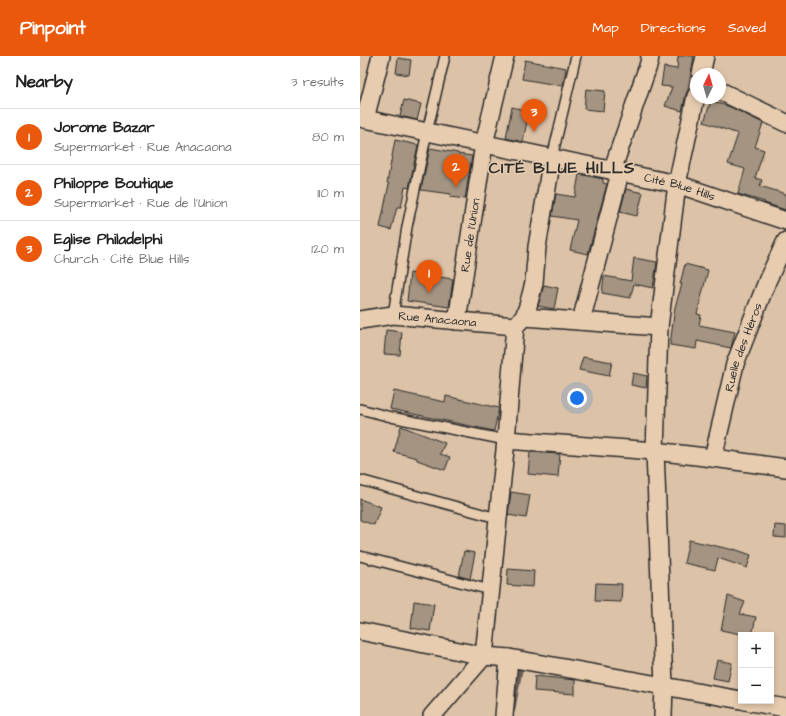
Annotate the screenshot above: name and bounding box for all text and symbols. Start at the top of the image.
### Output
text: Pinpoint [20,15,86,42]
text: Map [592,18,619,38]
text: Directions [641,18,706,38]
text: Saved [728,18,766,38]
north arrow [690,68,726,104]
text: Nearby [16,70,73,94]
text: 3 results [291,73,344,91]
pin: 3 [521,99,547,132]
text: Jorome Bazar [54,117,155,138]
text: 1 [28,128,30,146]
text: 80 m [312,128,344,146]
text: Supermarket · Rue Anacaona [54,138,232,156]
pin: 2 [443,154,469,187]
district label: CITÉ BLUE HILLS [489,157,635,179]
street label: Cité Blue Hills [642,169,717,205]
text: Philoppe Boutique [54,173,173,194]
text: 2 [25,184,33,202]
text: 110 m [317,184,344,202]
text: Supermarket · Rue de l'Union [54,194,228,212]
street label: Rue de l'Union [457,197,485,273]
text: Eglise Philadelphi [54,229,162,250]
text: 3 [26,240,32,258]
text: 120 m [311,240,344,258]
text: Church · Cité Blue Hills [54,250,190,268]
pin: 1 [416,260,442,293]
street label: Ruelle des Héros [721,301,767,393]
street label: Rue Anacaona [398,308,477,331]
your location [567,388,587,408]
map controls [738,632,774,704]
button: + [738,632,774,668]
button: − [738,668,774,704]

